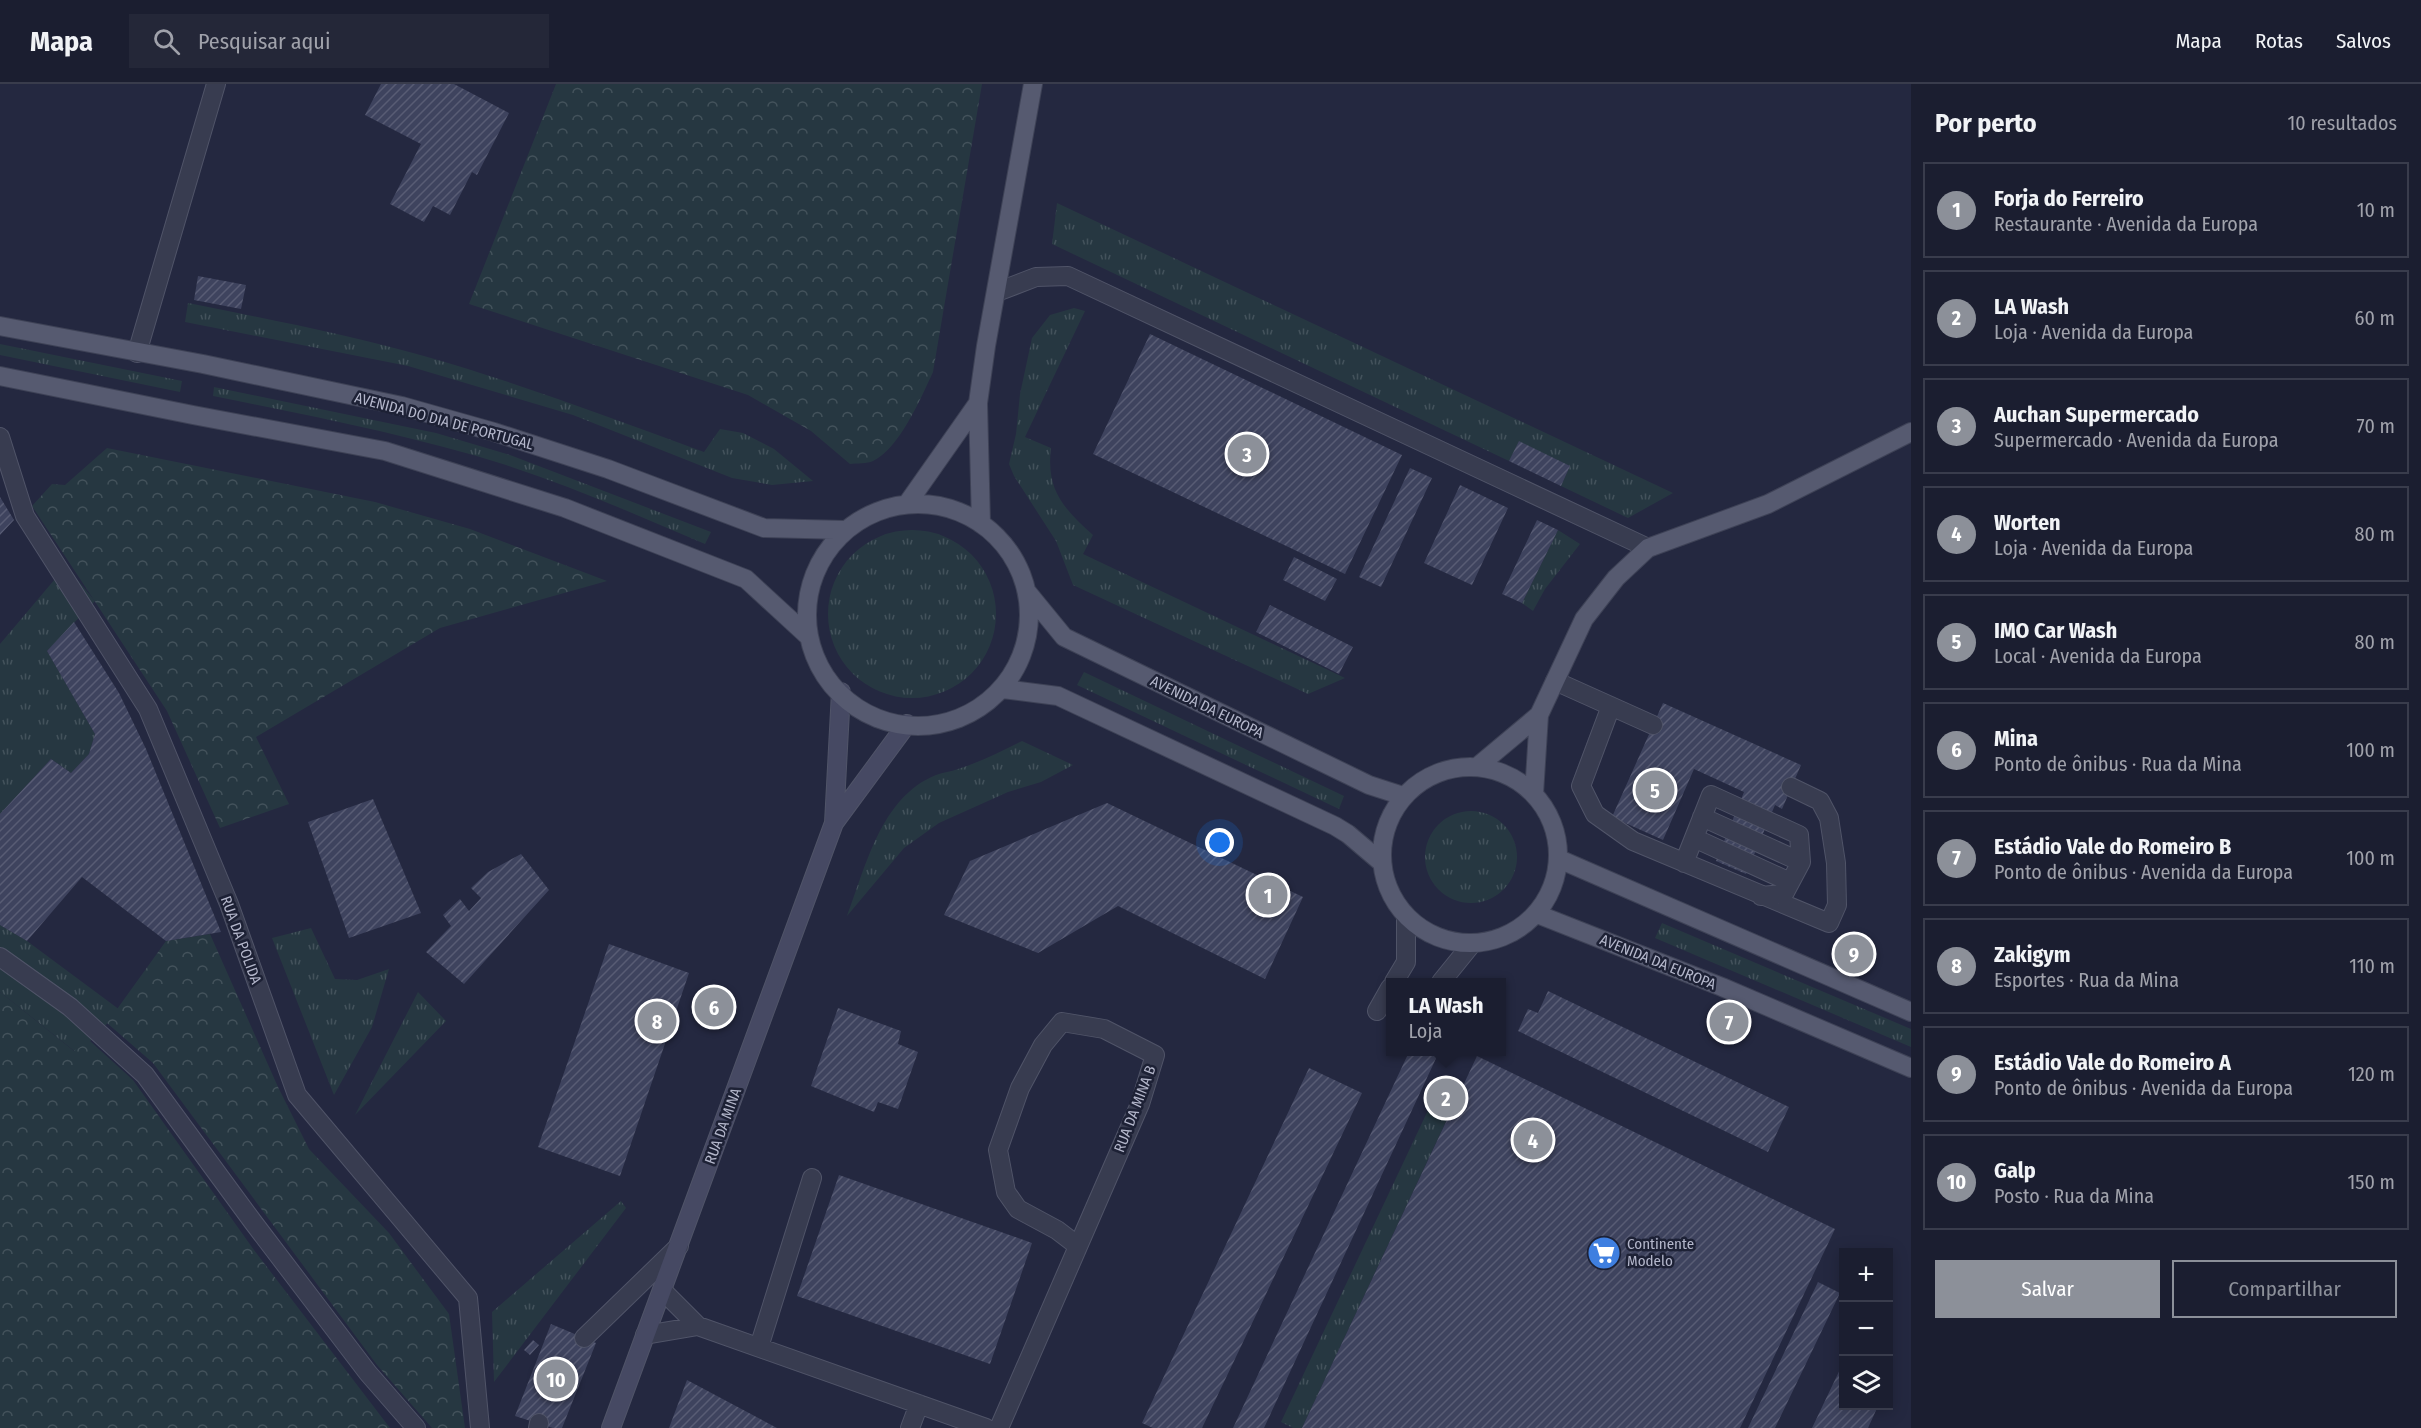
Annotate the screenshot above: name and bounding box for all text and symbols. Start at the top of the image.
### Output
search box [129,14,549,68]
text: Mapa [30,25,93,58]
icon: search [150,25,183,58]
text: Pesquisar aqui [198,28,330,55]
text: Mapa [2175,28,2222,54]
text: Rotas [2255,28,2303,54]
text: Salvos [2336,28,2391,54]
text: Por perto [1935,108,2037,139]
text: 10 resultados [2288,111,2397,135]
text: Forja do Ferreiro [1994,185,2144,212]
text: 1 [1952,198,1961,222]
text: 10 m [2357,198,2395,222]
text: Restaurante · Avenida da Europa [1994,212,2258,236]
text: LA Wash [1994,293,2069,320]
text: 2 [1952,306,1961,330]
text: 60 m [2355,306,2395,330]
text: Loja · Avenida da Europa [1994,320,2193,344]
street label: AVENIDA DO DIA DE PORTUGAL [353,388,536,454]
text: Auchan Supermercado [1994,401,2199,428]
text: 3 [1952,414,1961,438]
text: 70 m [2357,414,2395,438]
text: Supermercado · Avenida da Europa [1994,428,2279,452]
pin: 3 [1228,432,1266,476]
text: Worten [1994,509,2061,536]
text: 4 [1951,522,1962,546]
text: 80 m [2355,522,2395,546]
text: Loja · Avenida da Europa [1994,536,2193,560]
text: IMO Car Wash [1994,617,2117,644]
text: 5 [1952,630,1961,654]
text: 80 m [2355,630,2395,654]
text: Local · Avenida da Europa [1994,644,2202,668]
street label: AVENIDA DA EUROPA [1148,672,1267,742]
text: Mina [1994,725,2038,752]
text: 6 [1951,738,1962,762]
text: 100 m [2346,738,2395,762]
text: Ponto de ônibus · Rua da Mina [1994,752,2242,776]
pin: 5 [1636,768,1674,812]
your location [1205,828,1234,857]
text: Estádio Vale do Romeiro B [1994,833,2231,860]
text: 7 [1952,846,1961,870]
text: 100 m [2346,846,2395,870]
text: Ponto de ônibus · Avenida da Europa [1994,860,2293,884]
pin: 1 [1248,872,1288,918]
street label: RUA DA POLIDA [217,893,265,987]
street label: AVENIDA DA EUROPA [1597,931,1719,994]
pin: 9 [1834,932,1874,976]
text: Zakigym [1994,941,2071,968]
text: 8 [1951,954,1962,978]
text: 110 m [2349,954,2395,978]
text: Esportes · Rua da Mina [1994,968,2179,992]
popup [1386,978,1506,1056]
pin: 6 [694,984,734,1030]
text: LA Wash [1408,992,1484,1019]
pin: 8 [638,998,676,1044]
pin: 7 [1710,1000,1748,1044]
text: Loja [1408,1019,1442,1043]
text: Estádio Vale do Romeiro A [1994,1049,2231,1076]
text: 9 [1951,1062,1962,1086]
text: 120 m [2348,1062,2395,1086]
street label: RUA DA MINA B [1110,1063,1160,1155]
pin: 2 [1426,1076,1466,1120]
text: Ponto de ônibus · Avenida da Europa [1994,1076,2293,1100]
street label: RUA DA MINA [701,1085,745,1167]
pin: 4 [1514,1118,1552,1162]
text: Galp [1994,1157,2036,1184]
text: 10 [1947,1170,1966,1194]
text: 150 m [2348,1170,2395,1194]
text: Posto · Rua da Mina [1994,1184,2154,1208]
supermarket icon: Continente Modelo [1586,1235,1622,1271]
place label: Continente Modelo [1627,1235,1694,1270]
map controls [1839,1248,1893,1410]
button: + [1839,1248,1893,1302]
button: Salvar [1935,1260,2160,1318]
button: Compartilhar [2172,1260,2397,1318]
button: − [1839,1302,1893,1356]
pin: 10 [536,1356,576,1402]
button: layers [1839,1356,1893,1410]

